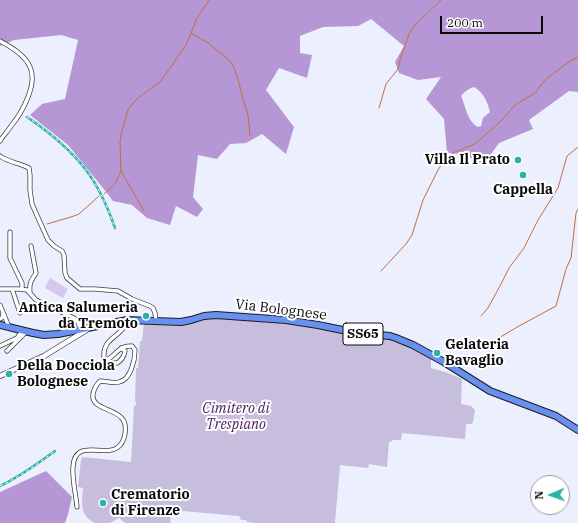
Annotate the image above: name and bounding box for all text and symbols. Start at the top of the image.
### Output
scale bar [442,8,545,34]
text: 200 m [447,15,483,30]
place label: Villa Il Prato [425,152,510,168]
marker: Villa Il Prato [513,155,523,165]
marker: Cappella [518,170,528,180]
place label: Cappella [493,182,553,198]
street label: Via Bolognese [234,296,328,324]
place label: Antica Salumeria da Tremoto [19,300,138,332]
marker: Antica Salumeria da Tremoto [141,311,151,321]
road number: SS65 [343,323,383,345]
place label: Gelateria Bavaglio [445,337,509,370]
marker: Gelateria Bavaglio [432,348,442,358]
place label: Della Docciola Bolognese [17,358,115,390]
marker: Della Docciola Bolognese [4,369,14,379]
park label: Cimitero di Trespiano [202,401,270,434]
north arrow [530,475,570,515]
place label: Crematorio di Firenze [111,487,190,520]
text: N [532,491,546,500]
marker: Crematorio di Firenze [98,498,108,508]

